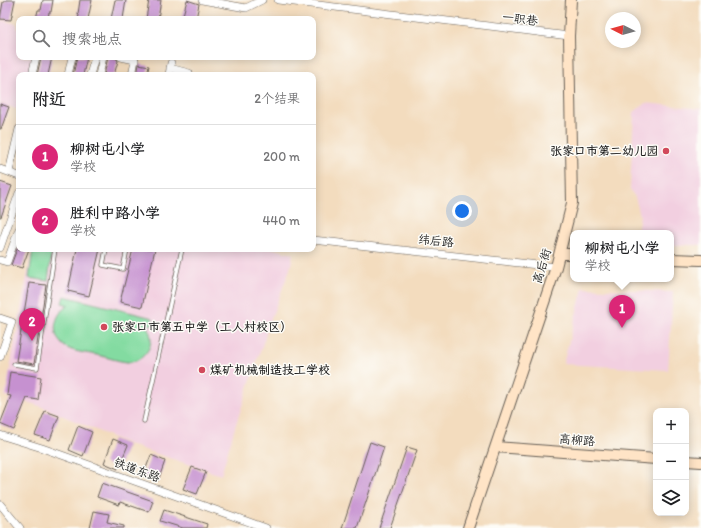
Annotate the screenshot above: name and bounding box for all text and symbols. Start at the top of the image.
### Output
street label: 一职巷 [501,10,539,28]
north arrow [605,12,641,48]
search box [16,16,316,60]
icon: search [30,27,52,49]
text: 搜索地点 [62,30,122,48]
text: 附近 [32,89,66,109]
text: 2个结果 [254,91,300,106]
text: 柳树屯小学 [70,140,145,158]
place label: 张家口市第二幼儿园 [550,144,658,158]
marker: 张家口市第二幼儿园 [661,146,671,156]
text: 1 [42,149,48,164]
text: 200 m [263,149,300,164]
text: 学校 [70,159,96,174]
your location [452,201,472,221]
text: 胜利中路小学 [70,204,160,222]
text: 2 [42,213,48,228]
text: 440 m [263,213,300,228]
text: 学校 [70,223,96,238]
popup [570,230,674,282]
street label: 纬后路 [417,232,455,250]
text: 柳树屯小学 [584,239,660,257]
street label: 高后街 [530,247,554,285]
text: 学校 [584,258,611,273]
pin: 1 [609,295,635,328]
pin: 2 [19,308,45,341]
place label: 张家口市第五中学（工人村校区） [112,320,292,334]
marker: 张家口市第五中学（工人村校区） [99,322,109,332]
place label: 煤矿机械制造技工学校 [210,363,330,377]
marker: 煤矿机械制造技工学校 [197,365,207,375]
map controls [653,408,689,516]
button: + [653,408,689,444]
street label: 高柳路 [559,432,595,448]
button: − [653,444,689,480]
street label: 铁道东路 [112,455,162,485]
button: layers [653,480,689,516]

